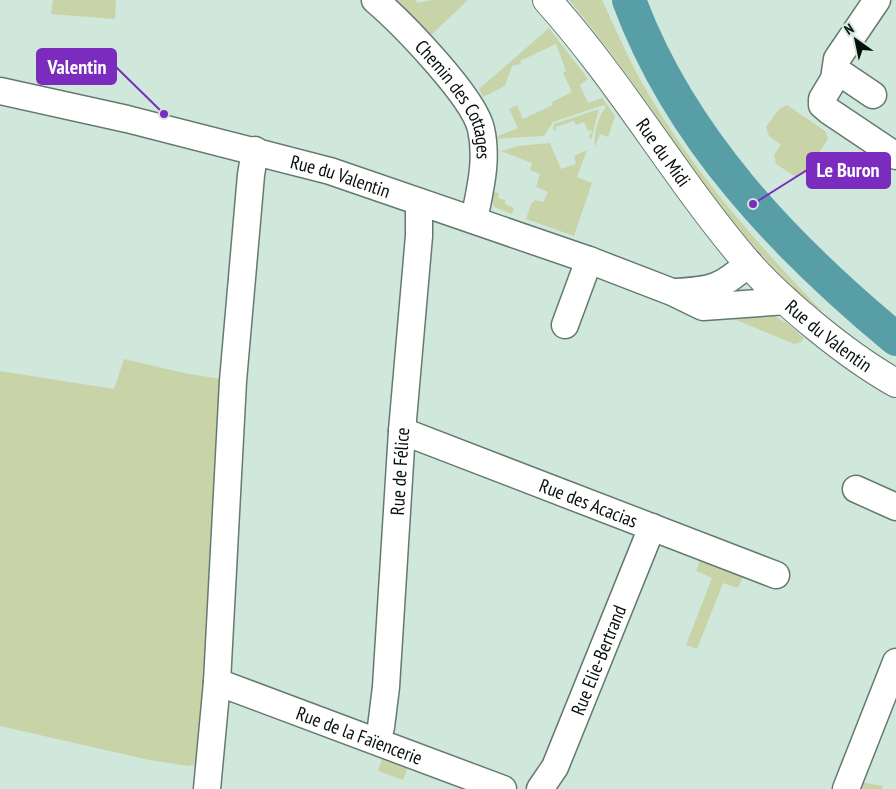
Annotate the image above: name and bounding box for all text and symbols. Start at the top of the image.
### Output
north arrow [831,15,881,65]
text: N [841,19,857,39]
street label: Chemin des Cottages [410,35,496,159]
callout: Valentin [37,49,116,84]
text: Valentin [46,54,107,80]
street label: Rue du Midi [631,114,696,191]
street label: Rue du Valentin [288,149,394,203]
callout: Le Buron [807,153,890,188]
text: Le Buron [816,157,880,183]
street label: Rue du Valentin [780,294,877,377]
street label: Rue de Félice [385,426,414,516]
street label: Rue des Acacias [536,473,641,533]
street label: Rue Elie-Bertrand [565,602,631,719]
street label: Rue de la Faïencerie [293,701,426,770]

